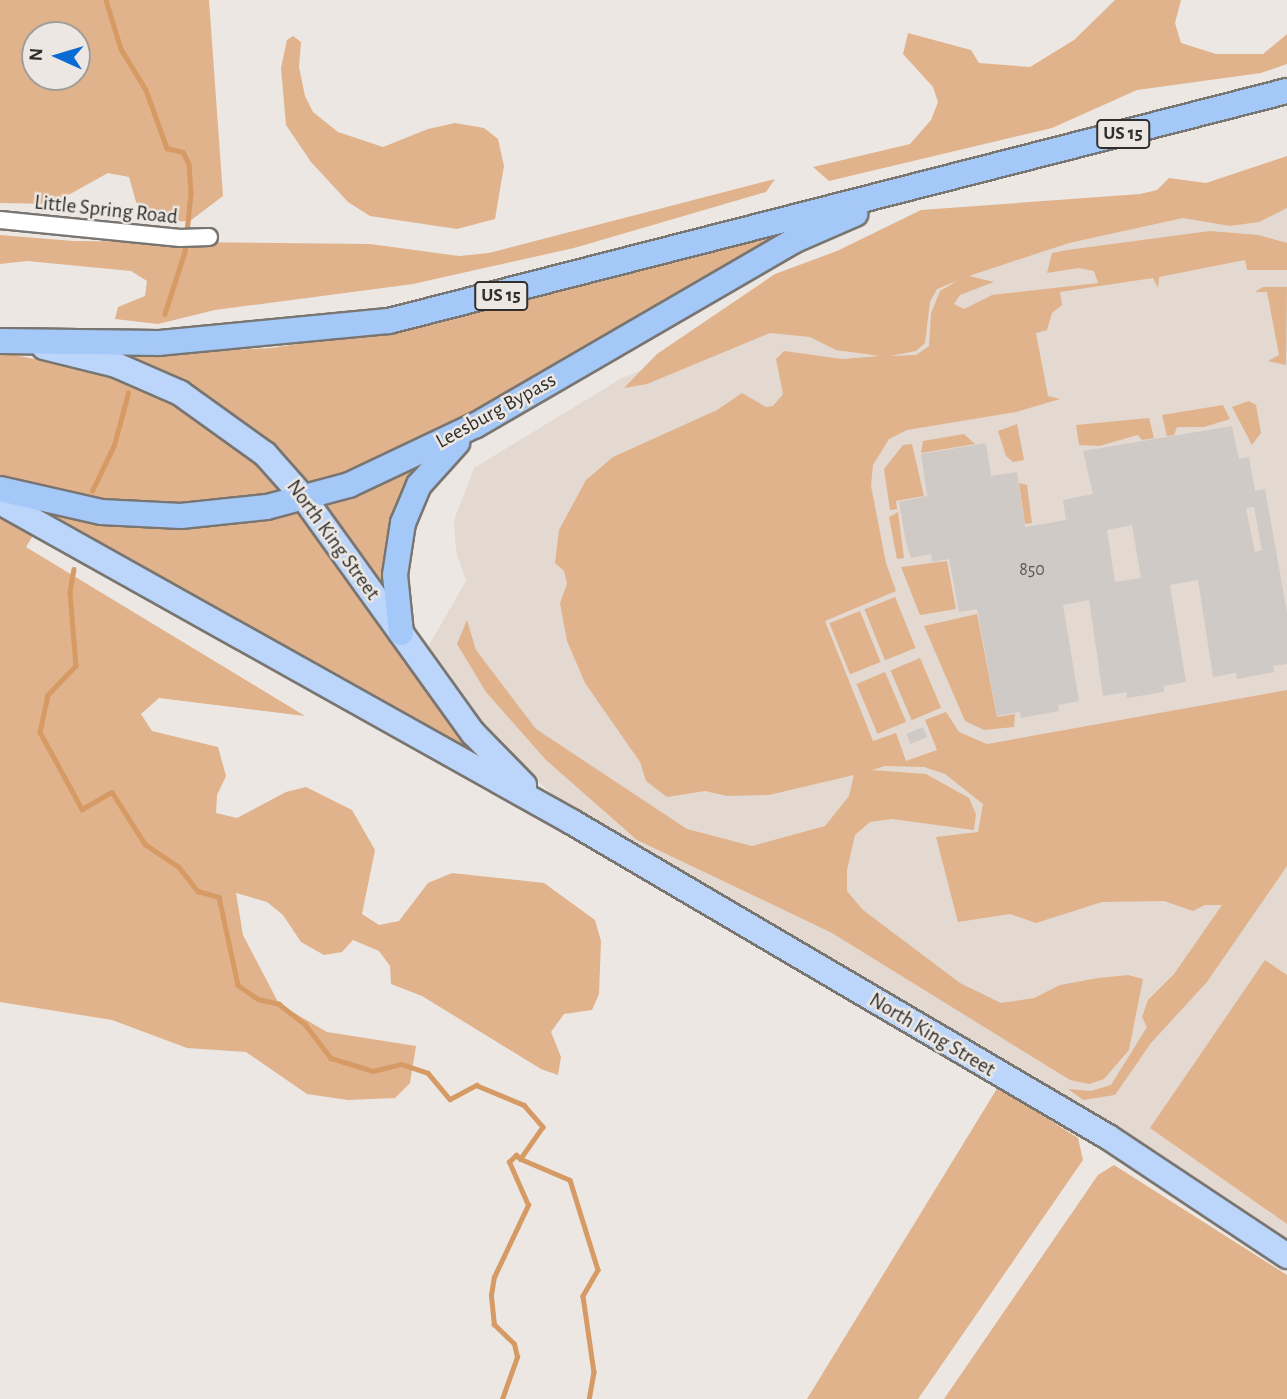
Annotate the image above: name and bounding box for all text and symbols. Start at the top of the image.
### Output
north arrow [21,21,91,91]
text: N [27,47,46,62]
road number: US 15 [1095,118,1151,150]
street label: Little Spring Road [33,190,179,230]
road number: US 15 [473,280,529,312]
street label: Leesburg Bypass [432,368,560,454]
street label: North King Street [281,475,385,605]
house number: 850 [1019,559,1045,581]
street label: North King Street [864,988,1000,1082]

